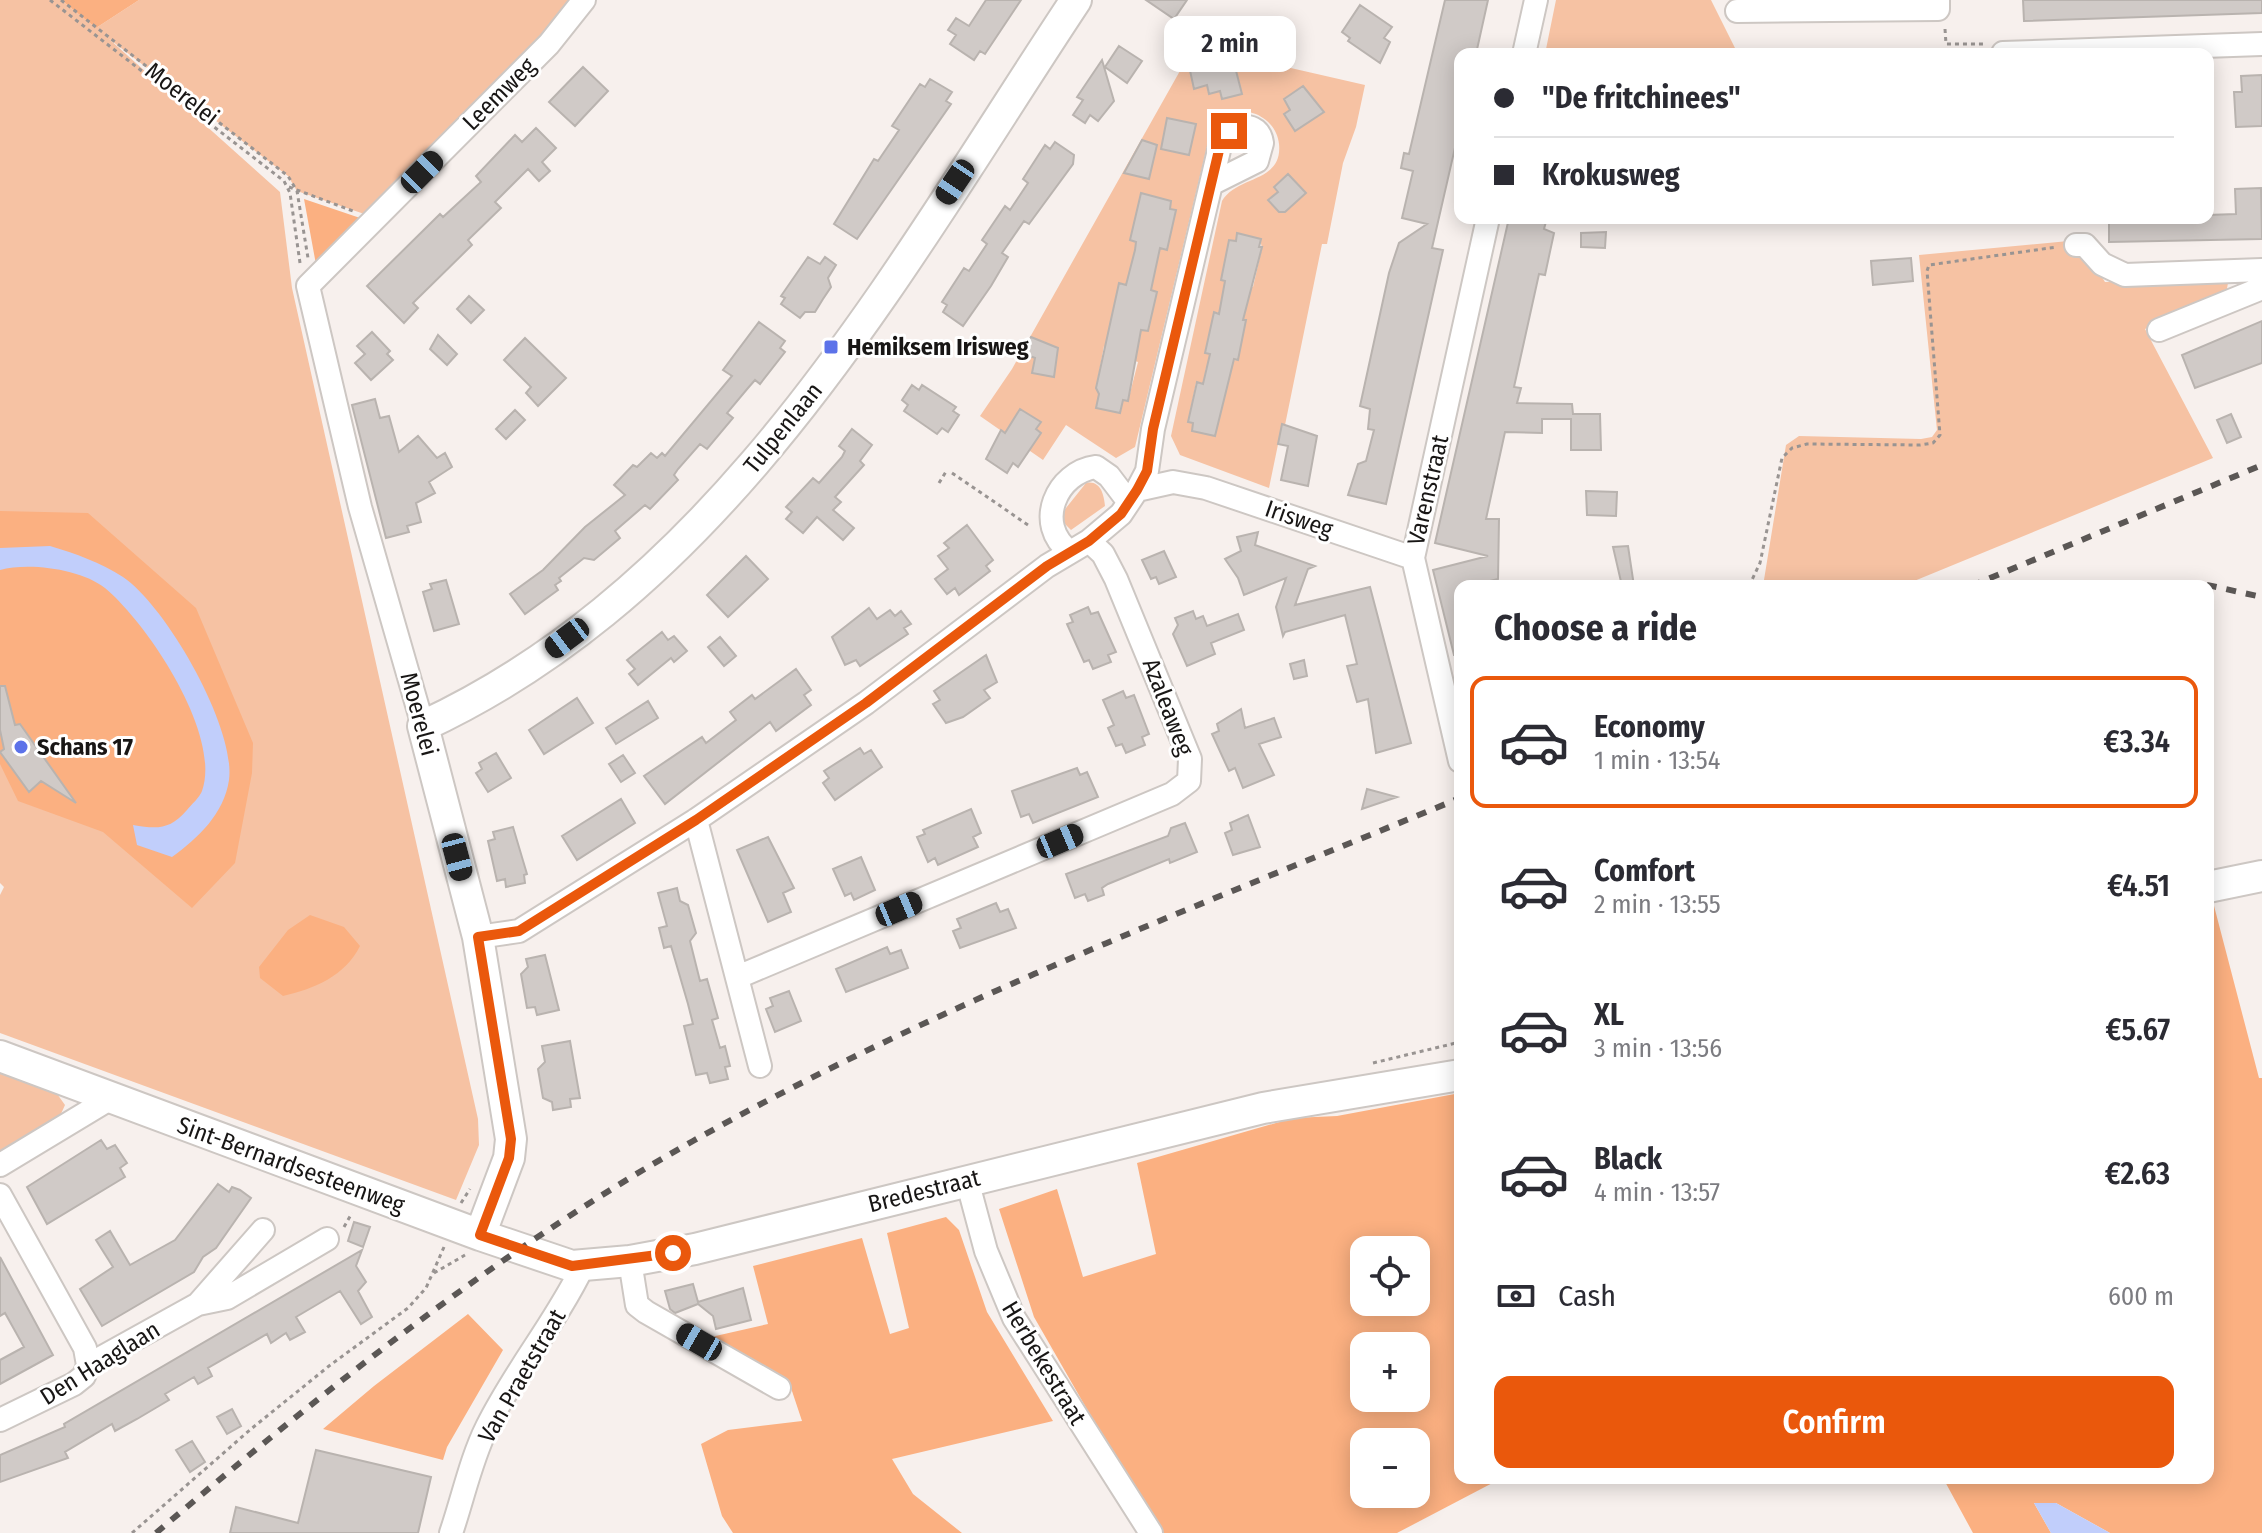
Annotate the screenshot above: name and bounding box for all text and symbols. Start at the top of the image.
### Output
callout: 2 min [1163,15,1295,71]
text: 2 min [1201,28,1259,59]
street label: Leemweg [457,51,542,136]
street label: Moerelei [140,57,224,131]
text: "De fritchinees" [1542,80,1741,116]
route end [1211,113,1247,149]
car [397,147,447,197]
car [932,155,978,209]
text: Krokusweg [1542,157,1680,193]
place label: Hemiksem Irisweg [847,333,1029,361]
marker: Hemiksem Irisweg [822,338,840,356]
street label: Tulpenlaan [738,377,828,479]
street label: Varenstraat [1402,432,1454,548]
street label: Irisweg [1262,494,1337,544]
text: Choose a ride [1494,606,1697,650]
car [541,614,593,662]
street label: Azaleaweg [1137,655,1200,760]
street label: Moerelei [394,669,444,759]
icon: car [1498,706,1570,778]
text: Economy [1594,709,1705,745]
text: €3.34 [2104,724,2170,760]
place label: Schans 17 [37,733,133,761]
marker: Schans 17 [12,738,30,756]
text: 1 min · 13:54 [1594,745,1720,776]
car [1033,821,1087,861]
car [439,831,475,883]
icon: car [1498,850,1570,922]
text: Comfort [1594,853,1695,889]
text: €4.51 [2107,868,2170,904]
car [872,889,926,929]
text: 2 min · 13:55 [1594,889,1721,920]
icon: car [1498,994,1570,1066]
text: XL [1594,997,1624,1033]
text: €5.67 [2106,1012,2170,1048]
text: 3 min · 13:56 [1594,1033,1722,1064]
street label: Sint-Bernardsesteenweg [174,1111,409,1219]
icon: car [1498,1138,1570,1210]
text: Black [1594,1141,1662,1177]
text: €2.63 [2105,1156,2170,1192]
street label: Bredestraat [865,1164,983,1218]
text: 4 min · 13:57 [1594,1177,1720,1208]
route start [655,1235,691,1271]
map controls [1350,1236,1430,1508]
button: locate [1350,1236,1430,1316]
icon: cash [1494,1274,1538,1318]
text: Cash [1558,1278,1616,1314]
text: 600 m [2108,1281,2174,1312]
street label: Herbekestraat [996,1296,1092,1430]
street label: Van Praetstraat [473,1304,572,1448]
street label: Den Haaglaan [35,1315,165,1411]
car [672,1320,726,1364]
button: + [1350,1332,1430,1412]
button: Confirm [1494,1376,2174,1468]
button: − [1350,1428,1430,1508]

